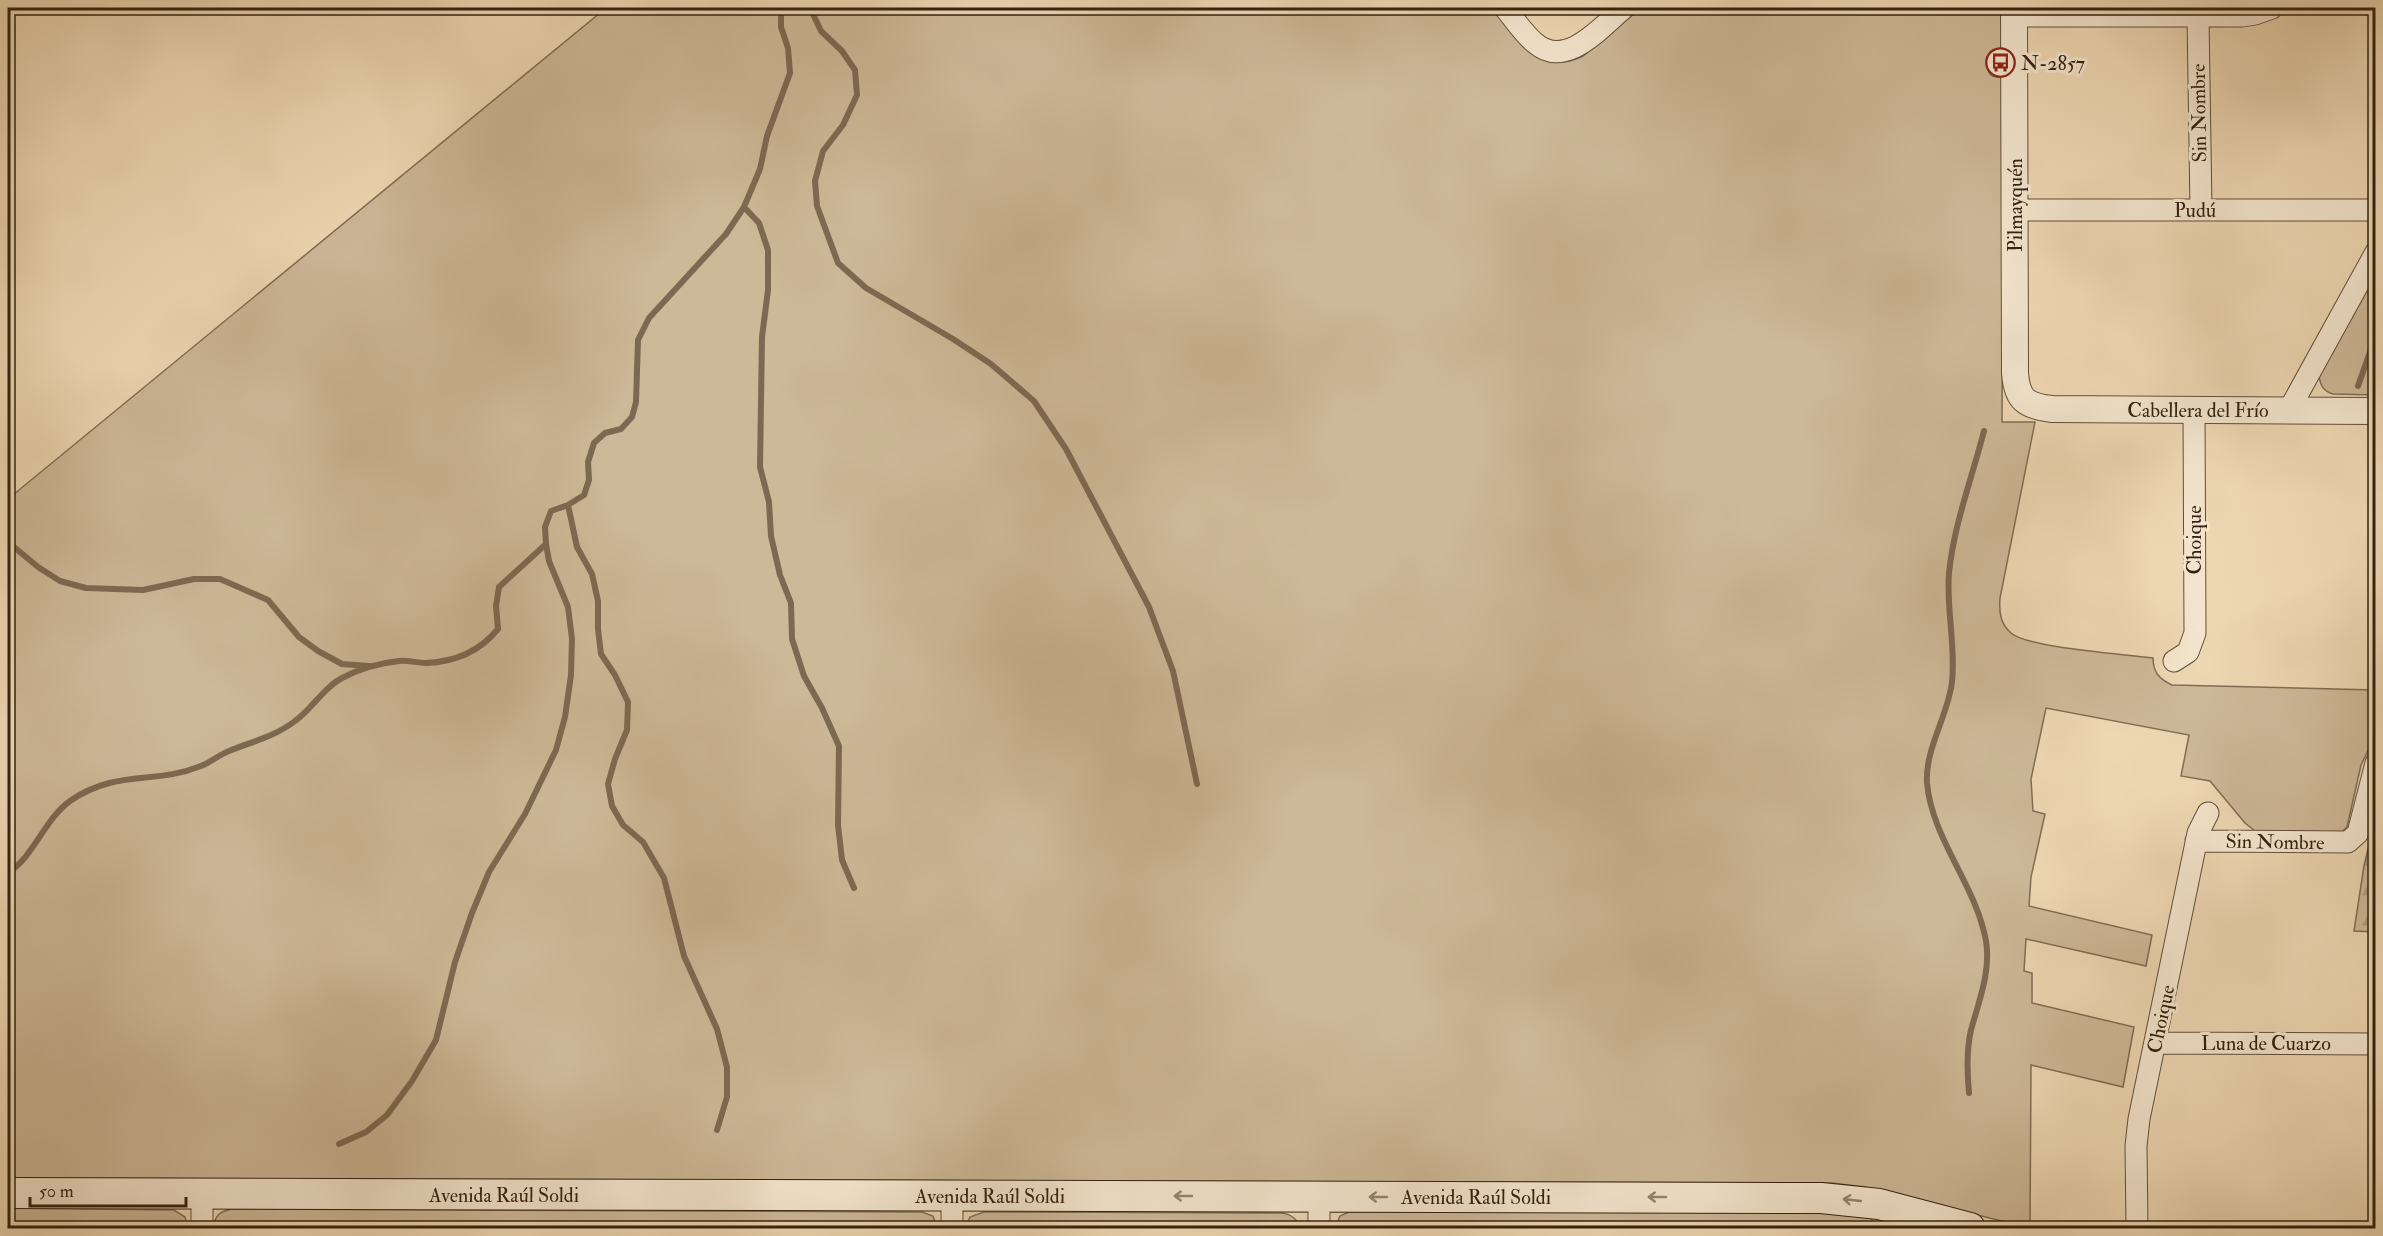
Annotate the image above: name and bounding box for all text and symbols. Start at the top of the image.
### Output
bus stop icon: N-2857 [1984,47,2016,79]
place label: N-2857 [2021,51,2085,76]
street label: Sin Nombre [2186,63,2212,163]
street label: Pilmayquén [2003,158,2028,252]
street label: Pudú [2174,198,2216,223]
street label: Cabellera del Frío [2127,398,2269,423]
street label: Choique [2182,505,2207,575]
street label: Sin Nombre [2225,829,2325,855]
street label: Choique [2142,983,2180,1055]
street label: Luna de Cuarzo [2201,1031,2331,1056]
scale bar [30,1170,186,1208]
text: 50 m [39,1180,74,1203]
street label: Avenida Raúl Soldi [428,1183,579,1208]
street label: Avenida Raúl Soldi [914,1184,1065,1209]
street label: Avenida Raúl Soldi [1400,1185,1551,1210]
one-way arrow [1173,1190,1193,1202]
one-way arrow [1368,1191,1388,1203]
one-way arrow [1647,1191,1667,1203]
one-way arrow [1842,1194,1862,1205]

